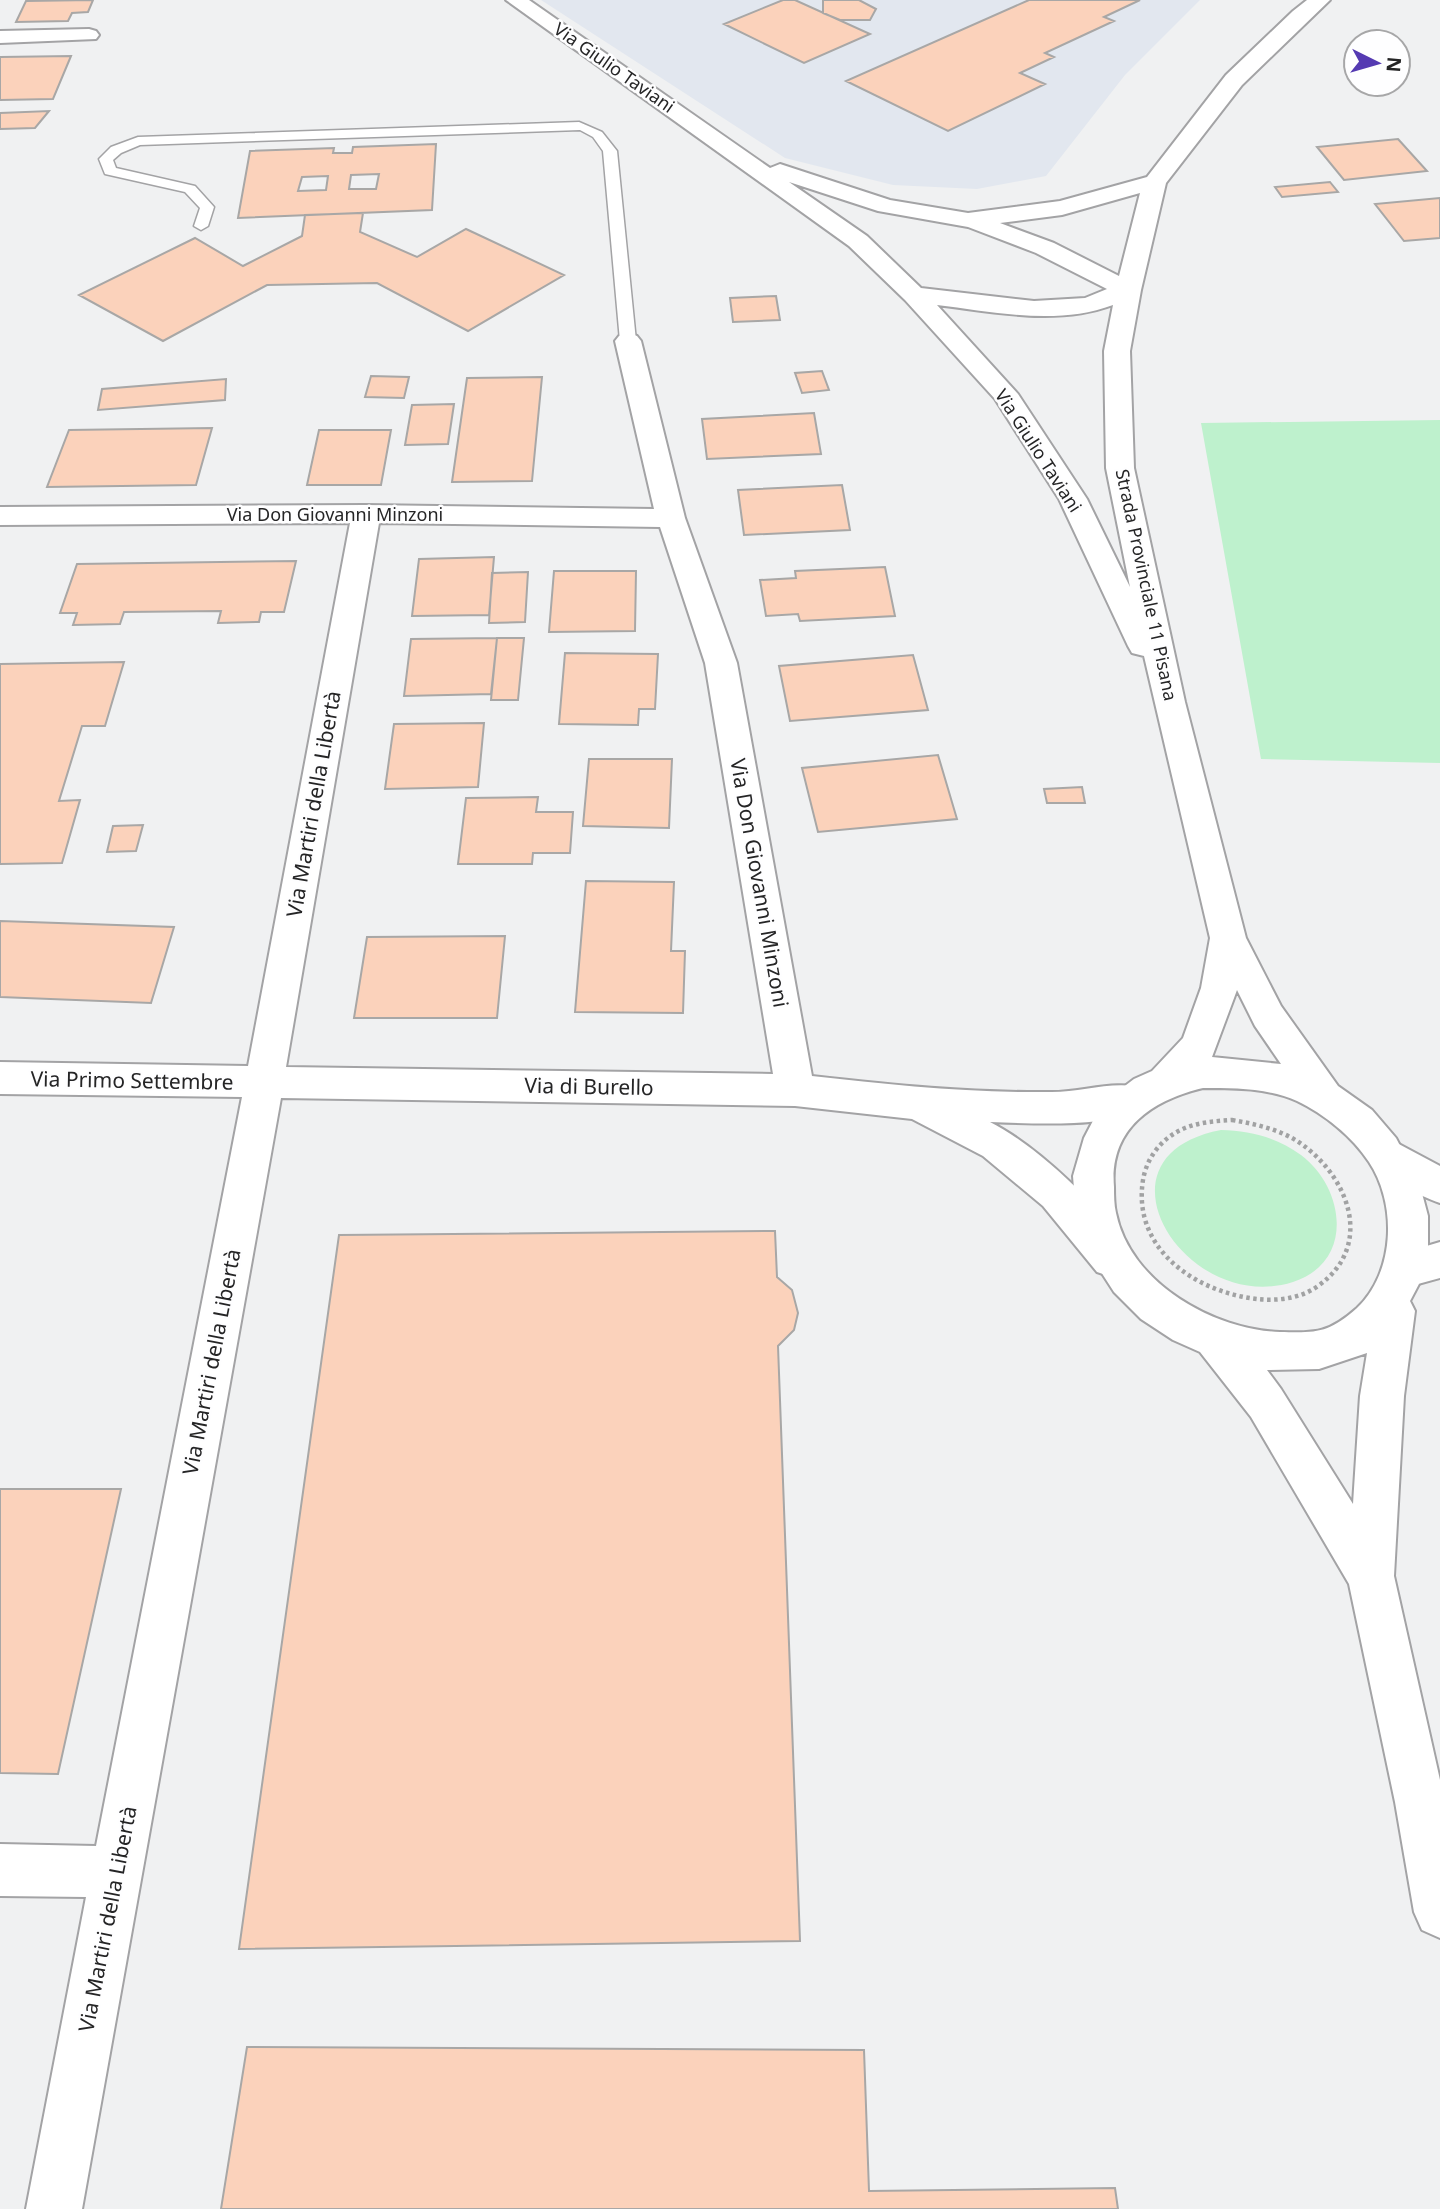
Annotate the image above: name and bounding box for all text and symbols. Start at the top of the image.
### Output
street label: Via Giulio Taviani [549,17,680,118]
north arrow [1342,28,1412,98]
text: N [1380,56,1408,73]
street label: Via Giulio Taviani [990,384,1088,517]
street label: Strada Provinciale 11 Pisana [1111,467,1183,703]
street label: Via Don Giovanni Minzoni [227,502,443,526]
street label: Via Martiri della Libertà [279,688,347,919]
street label: Via Don Giovanni Minzoni [724,756,796,1010]
street label: Via Primo Settembre [30,1064,234,1096]
street label: Via di Burello [524,1071,654,1101]
street label: Via Martiri della Libertà [175,1247,247,1477]
street label: Via Martiri della Libertà [71,1804,143,2034]

